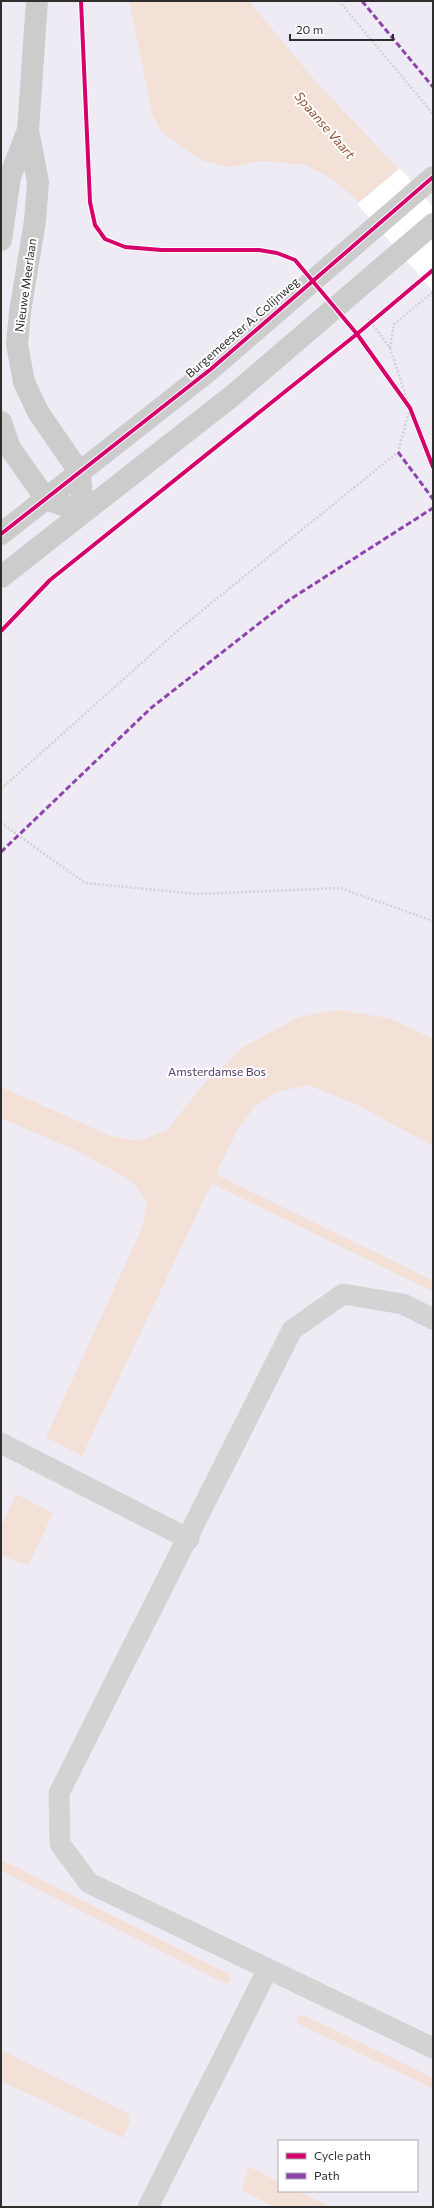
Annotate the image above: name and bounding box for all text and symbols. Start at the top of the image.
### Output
scale bar [290,16,393,42]
text: 20 m [296,22,323,36]
water label: Spaanse Vaart [291,88,359,162]
street label: Nieuwe Meerlaan [11,237,39,333]
street label: Burgemeester A. Colijnweg [182,274,302,380]
park label: Amsterdamse Bos [168,1064,266,1078]
legend [278,2140,418,2192]
text: Cycle path [314,2148,371,2162]
text: Path [314,2168,340,2182]

